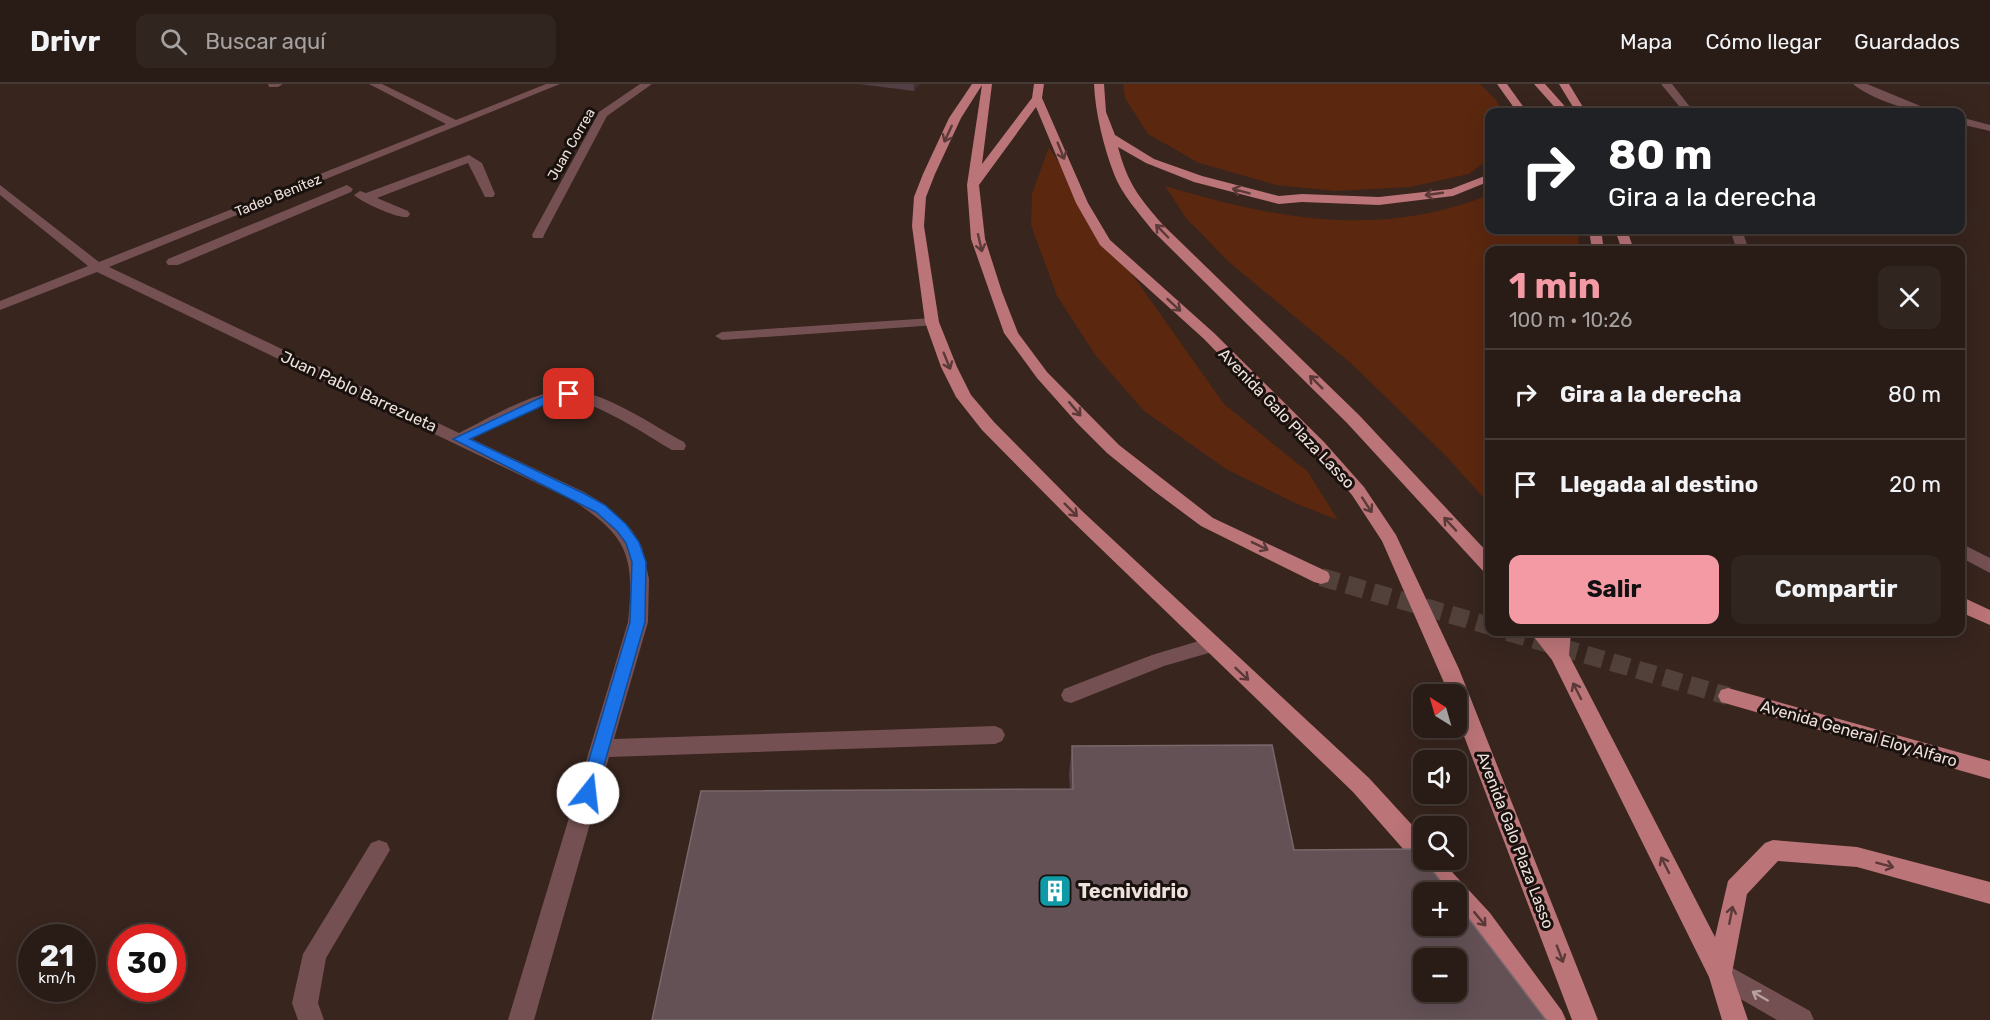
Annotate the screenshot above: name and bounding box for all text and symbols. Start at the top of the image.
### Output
search box [136,14,556,68]
text: Drivr [30,25,100,58]
icon: search [157,25,190,58]
text: Buscar aquí [205,28,326,55]
text: Mapa [1620,29,1672,54]
text: Cómo llegar [1705,29,1821,54]
text: Guardados [1854,29,1960,54]
street label: Juan Correa [544,105,599,183]
one-way arrow [941,125,953,143]
text: 80 m [1608,130,1712,180]
icon: right [1509,132,1587,210]
one-way arrow [1056,141,1067,160]
street label: Tadeo Benítez [233,170,324,221]
text: Gira a la derecha [1608,181,1817,213]
one-way arrow [1232,184,1251,196]
one-way arrow [1425,189,1444,200]
one-way arrow [1155,224,1169,239]
one-way arrow [975,233,986,252]
text: 1 min [1509,264,1601,307]
button: close [1878,266,1941,329]
one-way arrow [1166,298,1181,312]
text: 100 m · 10:26 [1509,308,1632,332]
street label: Avenida Galo Plaza Lasso [1215,344,1359,492]
street label: Juan Pablo Barrezueta [278,347,440,436]
one-way arrow [942,352,953,370]
pin [543,368,594,419]
one-way arrow [1309,375,1324,390]
icon: arrive [552,377,585,410]
icon: right [1509,378,1542,411]
text: Gira a la derecha [1560,381,1741,408]
text: 80 m [1888,381,1941,408]
one-way arrow [1068,401,1082,416]
icon: arrive [1509,468,1542,501]
text: Llegada al destino [1560,471,1758,498]
text: 20 m [1889,471,1941,498]
one-way arrow [1362,496,1374,513]
one-way arrow [1064,502,1079,517]
one-way arrow [1443,517,1457,532]
one-way arrow [1251,541,1269,553]
button: Salir [1509,555,1719,624]
button: Compartir [1731,555,1941,624]
one-way arrow [1235,666,1250,681]
one-way arrow [1570,682,1582,700]
north arrow [1413,684,1467,738]
map controls [1413,684,1467,1002]
street label: Avenida General Eloy Alfaro [1758,696,1959,771]
street label: Avenida Galo Plaza Lasso [1473,749,1558,931]
button: sound [1413,750,1467,804]
position arrow [556,761,620,825]
button: search [1413,816,1467,870]
one-way arrow [1659,856,1670,874]
one-way arrow [1875,860,1894,871]
building icon: Tecnividrio [1037,873,1073,909]
place label: Tecnividrio [1078,879,1188,903]
button: + [1413,882,1467,936]
one-way arrow [1725,906,1736,926]
one-way arrow [1473,911,1486,927]
speed limit sign: 30 [108,924,186,1002]
text: 21 [40,938,74,974]
one-way arrow [1555,944,1566,963]
button: − [1413,948,1467,1002]
text: km/h [38,969,76,987]
one-way arrow [1752,990,1769,1002]

